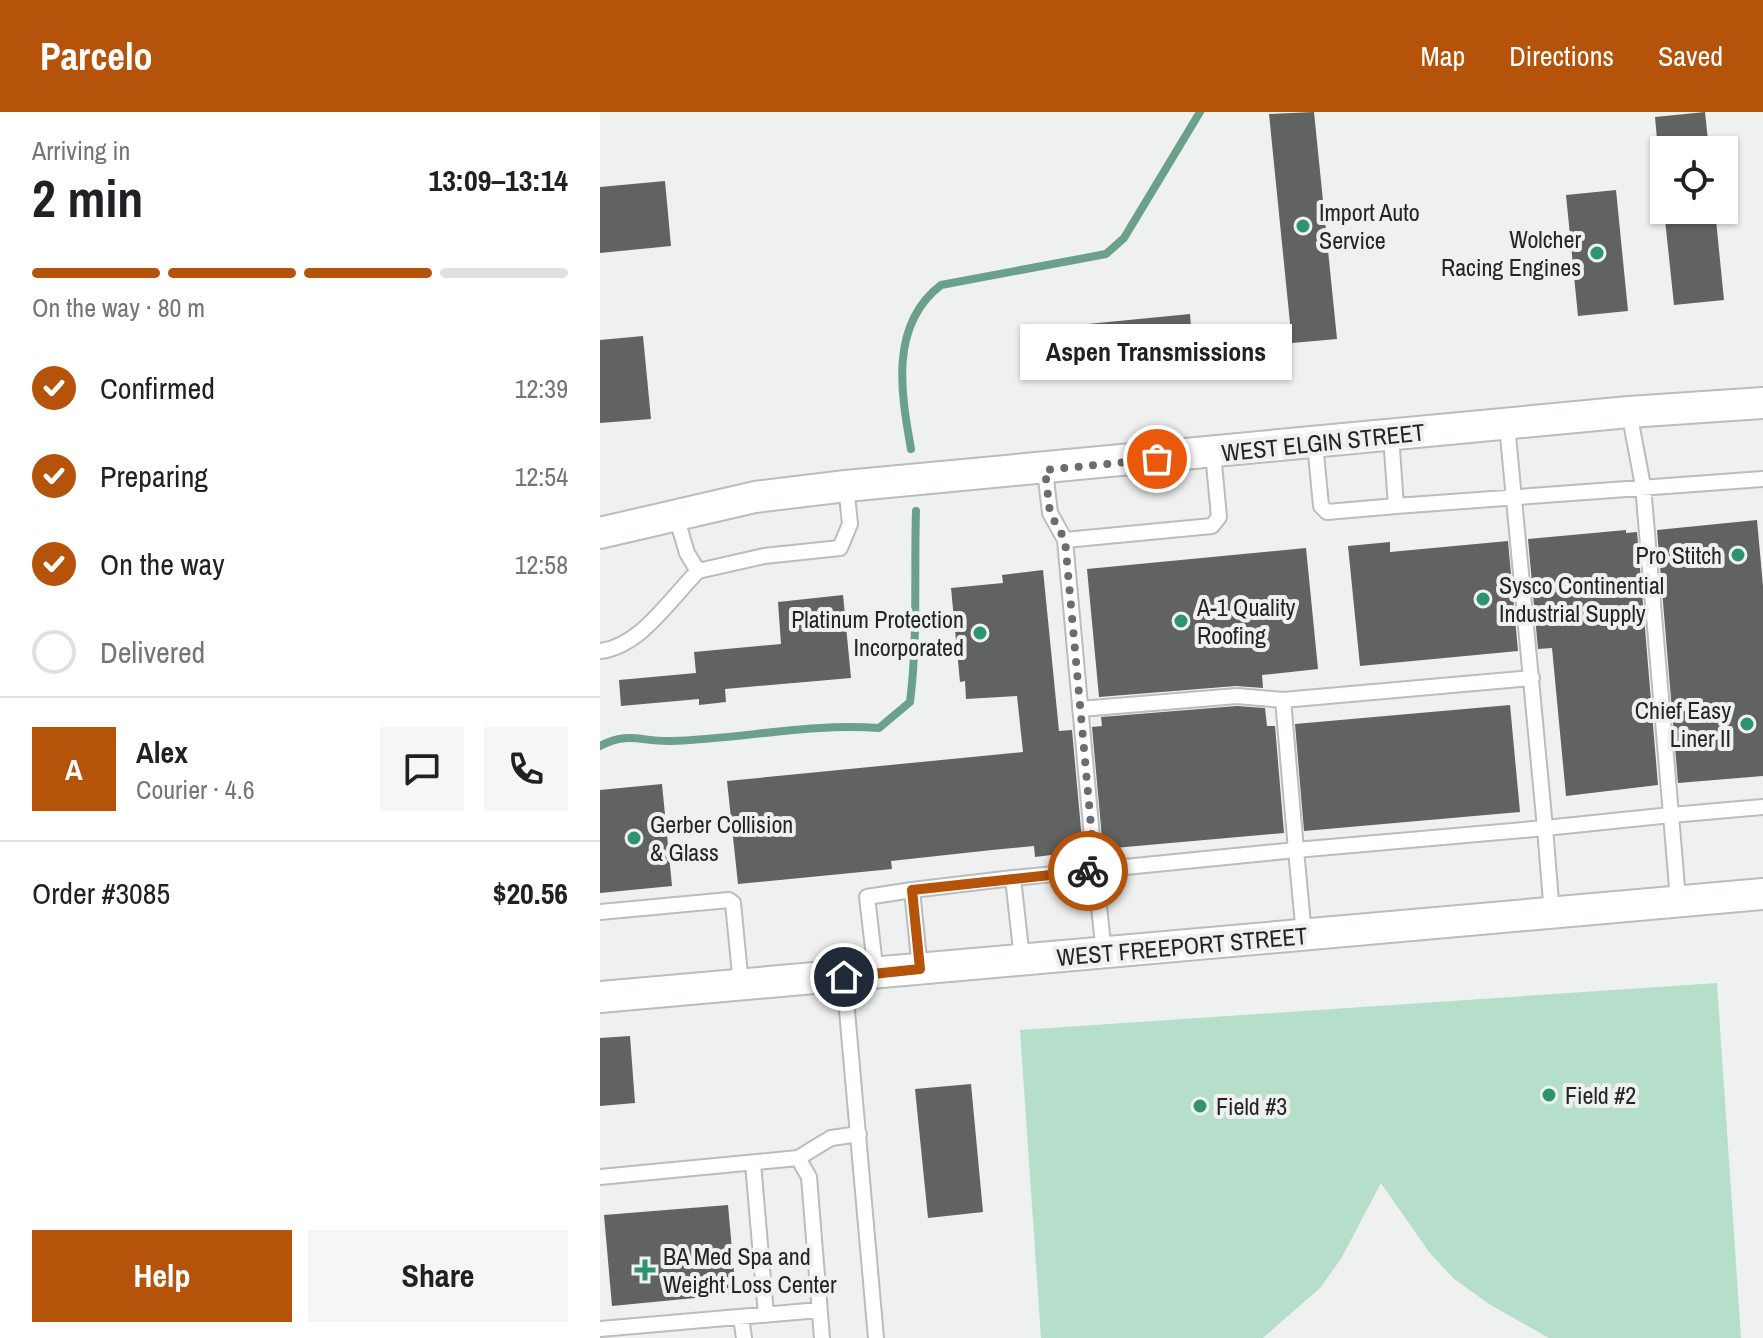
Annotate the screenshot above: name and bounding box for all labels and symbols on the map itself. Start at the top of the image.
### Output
place label: Import Auto Service [1319,196,1420,256]
marker: Import Auto Service [1294,217,1312,235]
place label: Wolcher Racing Engines [1441,223,1581,283]
marker: Wolcher Racing Engines [1588,244,1606,262]
callout: Aspen Transmissions [1021,323,1293,379]
street label: WEST ELGIN STREET [1220,415,1426,469]
pin [1123,425,1191,493]
place label: Pro Stitch [1636,539,1722,571]
marker: Pro Stitch [1729,546,1747,564]
place label: Sysco Continential Industrial Supply [1499,569,1664,629]
marker: Sysco Continential Industrial Supply [1474,590,1492,608]
place label: A-1 Quality Roofing [1196,591,1296,651]
place label: Platinum Protection Incorporated [791,603,964,663]
marker: A-1 Quality Roofing [1172,612,1190,630]
marker: Platinum Protection Incorporated [971,624,989,642]
place label: Chief Easy Liner II [1635,694,1731,754]
marker: Chief Easy Liner II [1738,715,1756,733]
place label: Gerber Collision & Glass [650,808,793,868]
marker: Gerber Collision & Glass [625,829,643,847]
courier [1048,831,1128,911]
street label: WEST FREEPORT STREET [1055,919,1309,973]
pin [810,943,878,1011]
place label: Field #2 [1565,1079,1636,1111]
marker: Field #2 [1540,1086,1558,1104]
place label: Field #3 [1216,1090,1287,1122]
marker: Field #3 [1191,1097,1209,1115]
place label: BA Med Spa and Weight Loss Center [663,1240,837,1300]
marker: BA Med Spa and Weight Loss Center [634,1259,656,1281]

